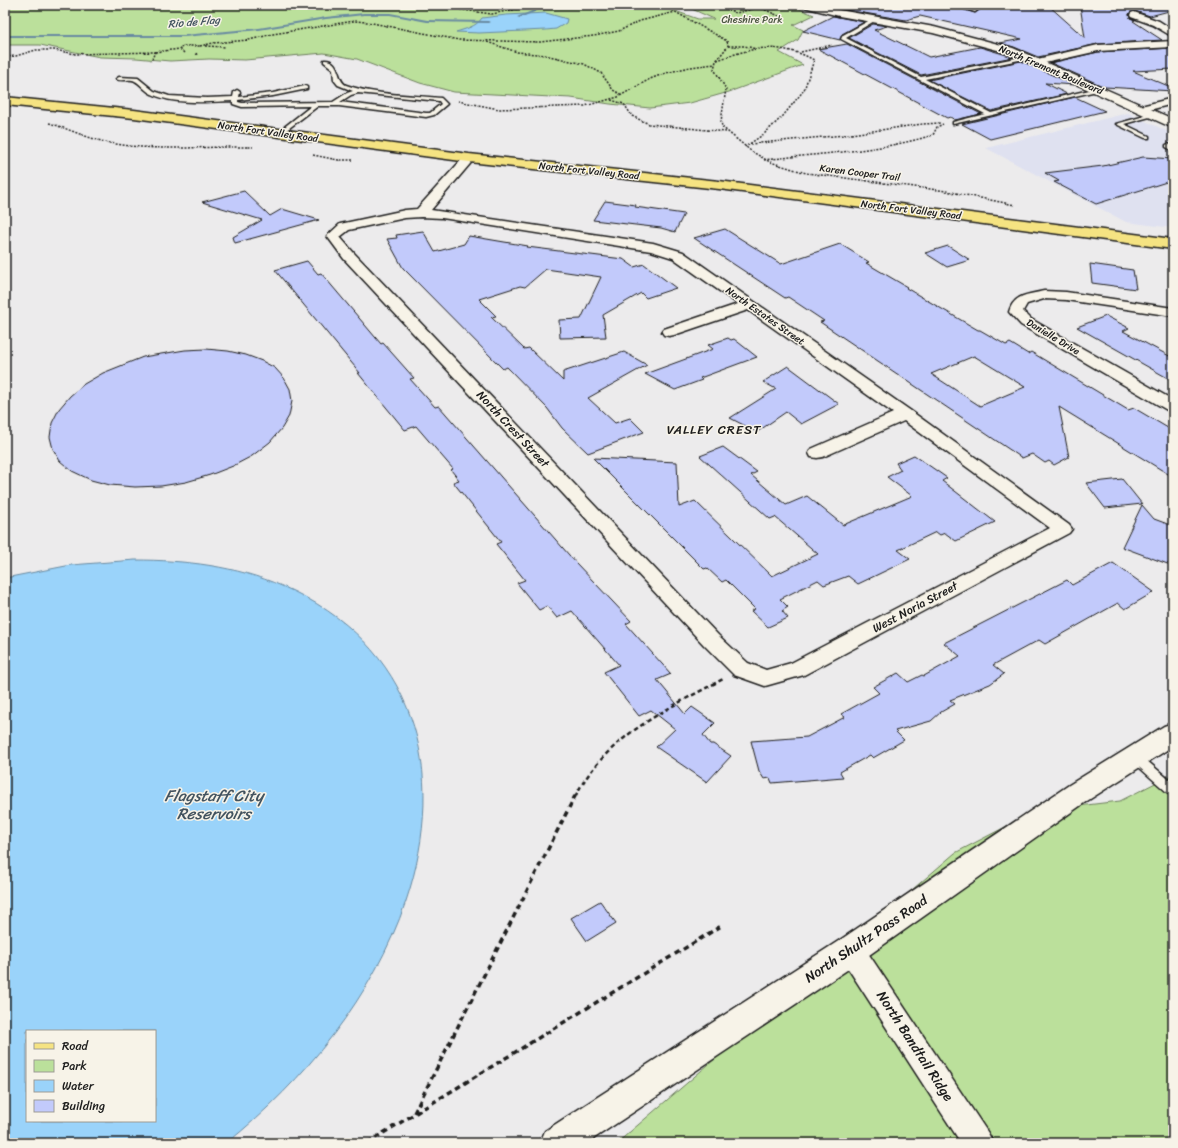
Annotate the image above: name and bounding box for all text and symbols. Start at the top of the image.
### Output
water label: Rio de Flag [167,10,222,34]
park label: Cheshire Park [721,11,783,29]
street label: North Fremont Boulevard [996,40,1107,100]
street label: North Fort Valley Road [217,116,320,148]
street label: North Fort Valley Road [538,157,641,185]
street label: Karen Cooper Trail [819,159,901,187]
street label: North Fort Valley Road [860,195,963,225]
street label: North Estates Street [722,282,809,350]
street label: Danielle Drive [1023,314,1083,360]
street label: North Crest Street [471,385,556,474]
district label: VALLEY CREST [667,418,761,441]
street label: West Noria Street [868,575,963,639]
water label: Flagstaff City Reservoirs [165,781,266,828]
street label: North Shultz Pass Road [799,887,934,990]
street label: North Bandtail Ridge [870,985,961,1107]
legend [26,1030,156,1122]
text: Road [62,1035,89,1057]
text: Park [62,1055,87,1077]
text: Water [62,1075,95,1097]
text: Building [62,1095,105,1117]

